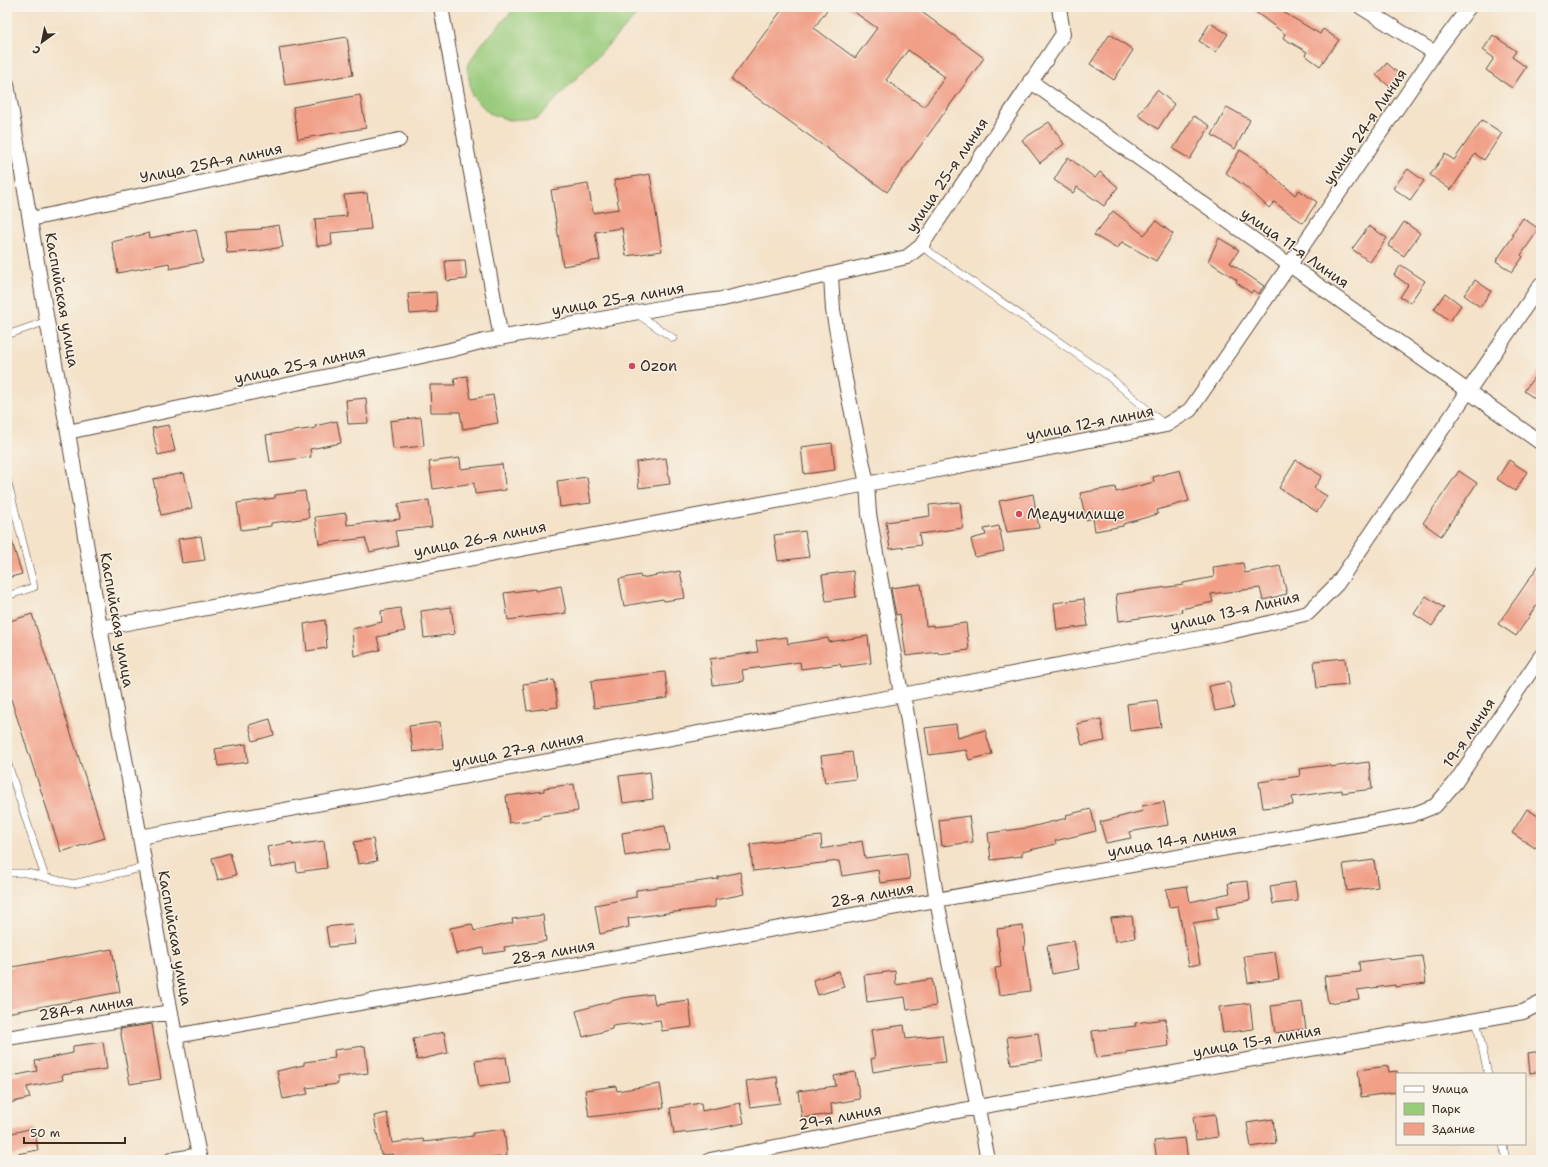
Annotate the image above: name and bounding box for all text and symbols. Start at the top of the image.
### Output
north arrow [22,22,62,62]
text: С [30,42,44,58]
street label: улица 24-я Линия [1319,65,1411,189]
street label: улица 25-я линия [901,114,993,236]
street label: Улица 25А-я линия [138,138,284,188]
street label: улица 11-я Линия [1237,203,1353,293]
street label: Каспийская улица [40,231,84,370]
street label: улица 25-я линия [550,278,686,320]
street label: улица 25-я линия [232,341,368,389]
place label: Ozon [640,356,677,376]
marker: Ozon [627,361,637,371]
street label: улица 12-я линия [1024,401,1156,445]
place label: Медучилище [1027,504,1125,524]
marker: Медучилище [1014,509,1024,519]
street label: улица 26-я линия [412,516,548,562]
street label: Каспийская улица [95,551,139,690]
street label: улица 13-я Линия [1168,586,1302,636]
street label: 19-я линия [1438,694,1500,772]
street label: улица 27-я линия [450,727,586,773]
street label: улица 14-я линия [1106,820,1238,862]
street label: Каспийская улица [153,869,197,1008]
street label: 28-я линия [829,878,915,912]
street label: 28-я линия [510,935,596,969]
street label: 28А-я линия [37,991,135,1025]
street label: улица 15-я линия [1191,1020,1323,1062]
legend [1396,1073,1526,1145]
text: Улица [1432,1081,1469,1097]
street label: 29-я линия [797,1099,883,1135]
text: Парк [1432,1101,1461,1117]
scale bar [24,1119,125,1145]
text: Здание [1432,1121,1476,1137]
text: 50 m [30,1125,60,1141]

